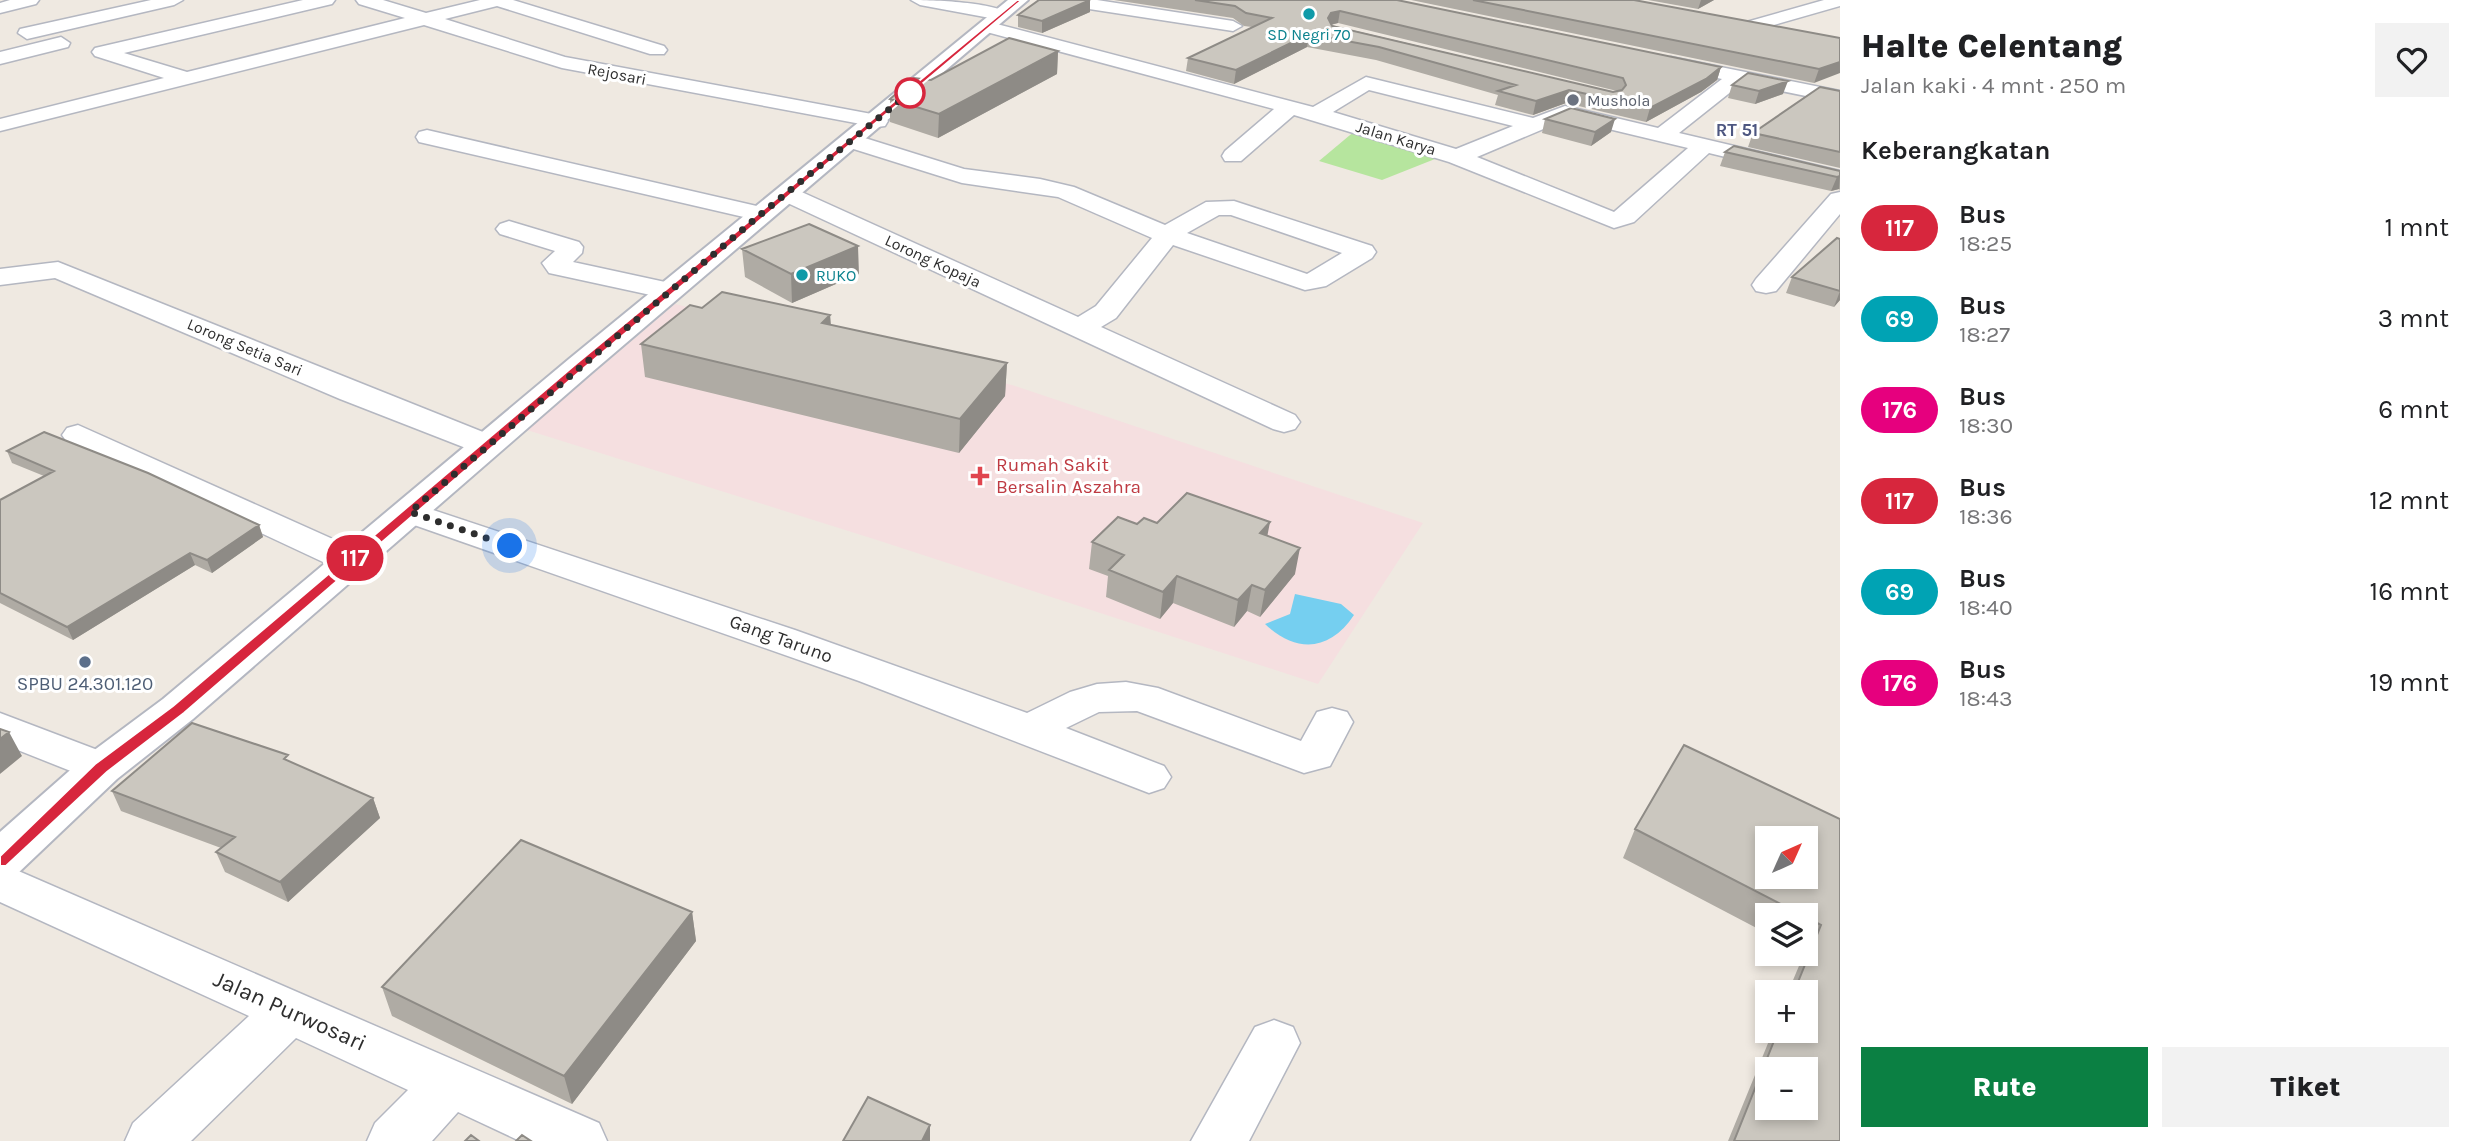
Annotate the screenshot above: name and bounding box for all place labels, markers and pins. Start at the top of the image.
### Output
marker: SD Negri 70 [1301,6,1317,22]
place label: SD Negri 70 [1267,25,1351,44]
unlabelled marker [895,78,925,108]
place label: Mushola [1587,91,1650,110]
marker: Mushola [1565,92,1581,108]
place label: RUKO [816,266,856,285]
marker: RUKO [794,267,810,283]
place label: Rumah Sakit Bersalin Aszahra [996,454,1141,498]
marker: Rumah Sakit Bersalin Aszahra [970,466,990,486]
marker: SPBU 24.301.120 [77,654,93,670]
place label: SPBU 24.301.120 [17,673,153,695]

